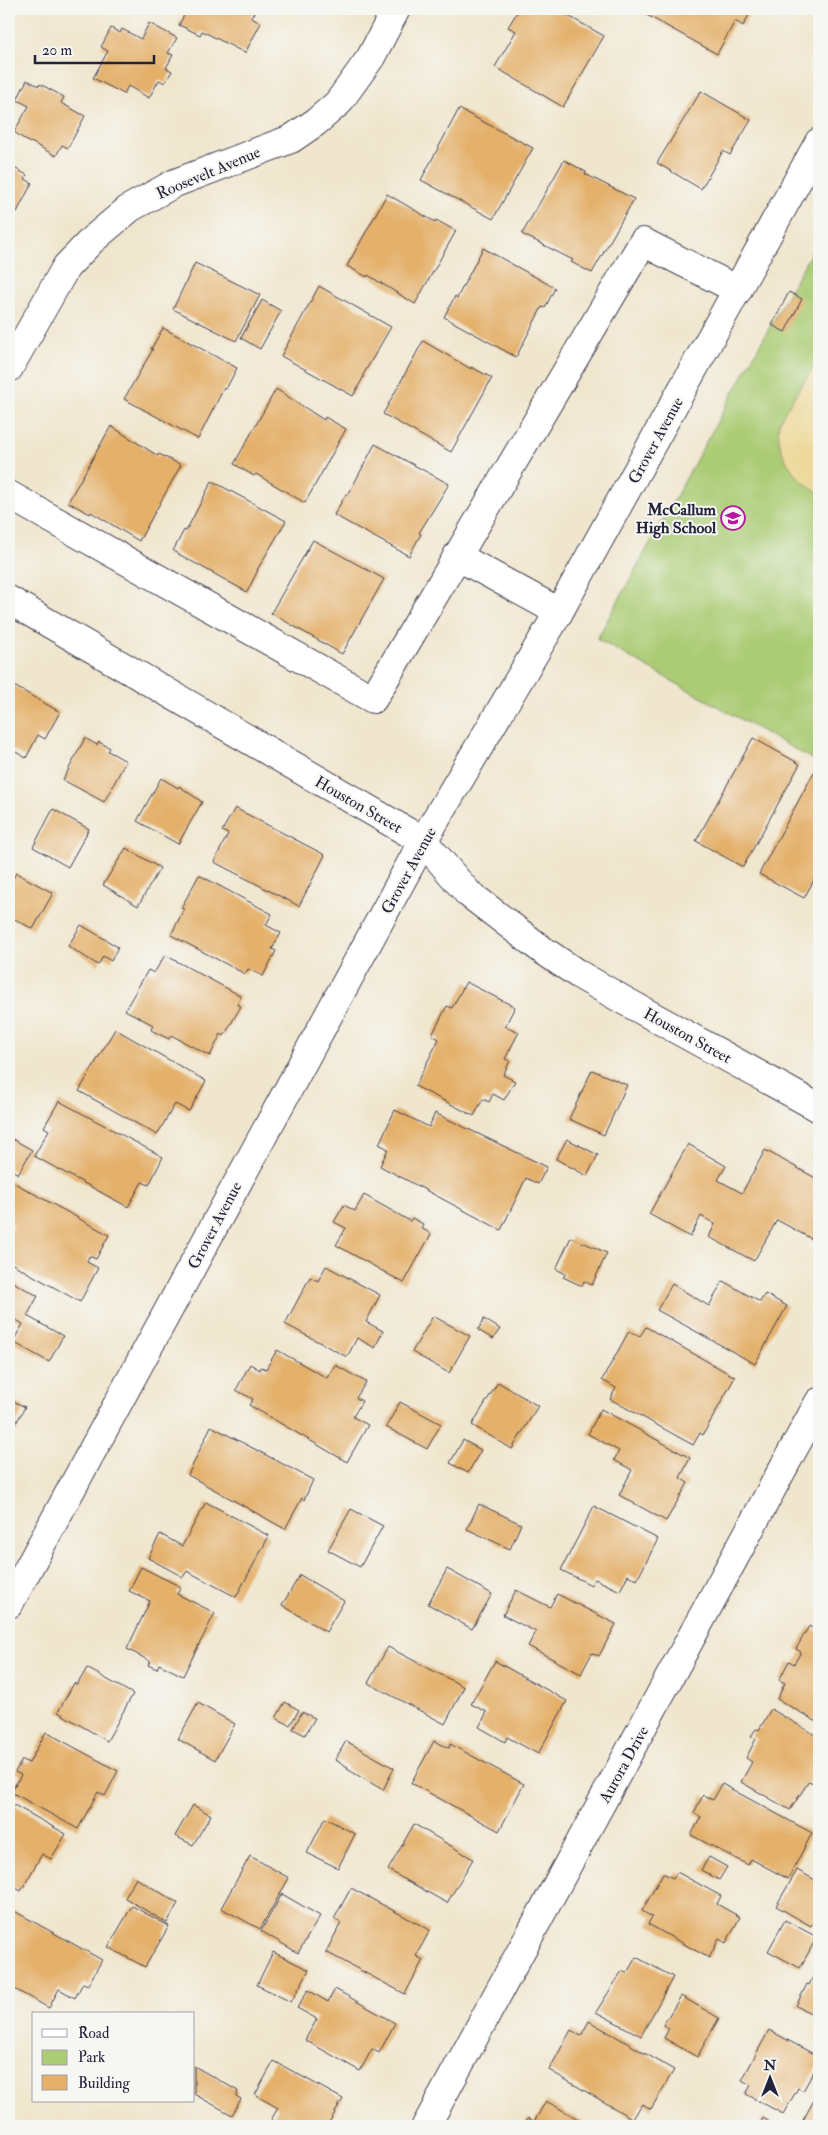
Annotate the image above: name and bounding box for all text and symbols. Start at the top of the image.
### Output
scale bar [35,32,154,64]
text: 20 m [42,41,72,60]
street label: Roosevelt Avenue [153,142,264,204]
street label: Grover Avenue [624,393,688,487]
place label: McCallum High School [636,500,717,539]
school or university icon: McCallum High School [720,505,746,531]
street label: Houston Street [311,772,406,838]
street label: Grover Avenue [377,823,441,917]
street label: Houston Street [640,1004,735,1068]
street label: Grover Avenue [184,1178,246,1273]
street label: Aurora Drive [594,1722,653,1807]
legend [32,2012,195,2102]
text: Road [78,2024,110,2043]
text: Park [78,2048,105,2067]
north arrow [746,2052,796,2102]
text: N [763,2057,777,2074]
text: Building [78,2074,130,2093]

